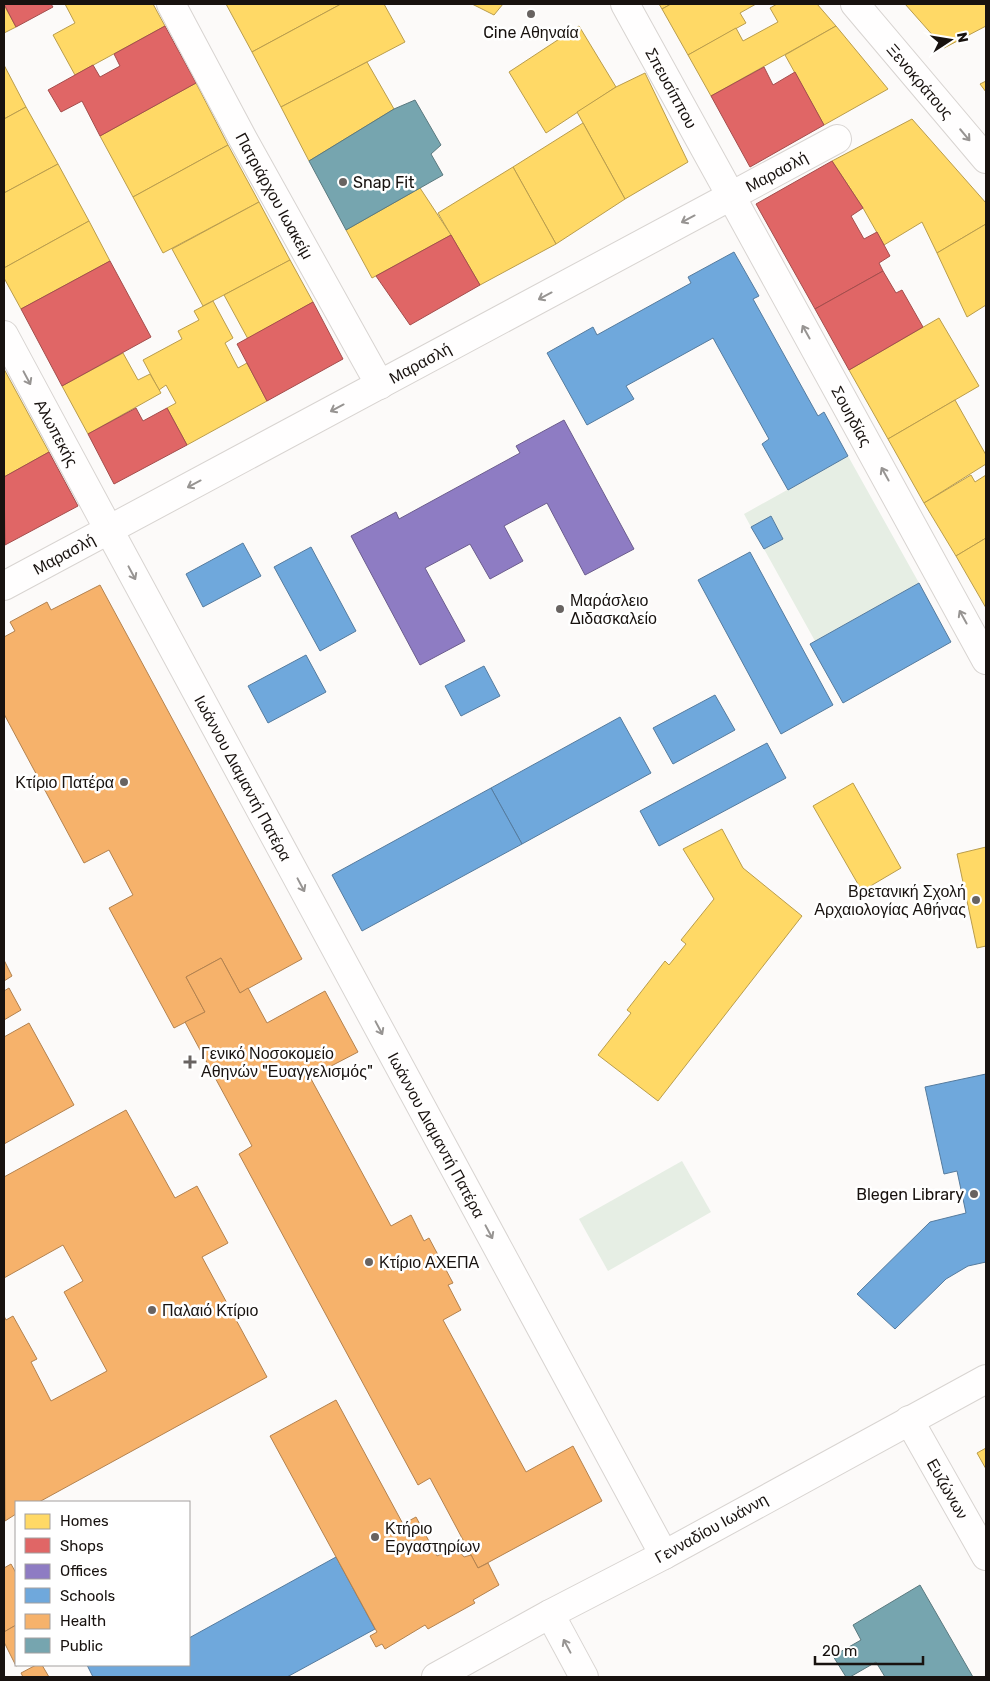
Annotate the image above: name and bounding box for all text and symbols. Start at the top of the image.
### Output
marker: Cine Αθηναία [525,8,537,20]
north arrow [925,15,975,65]
place label: Cine Αθηναία [483,23,579,42]
text: N [953,31,972,44]
street label: Ξενοκράτους [883,40,957,123]
street label: Σπευσίππου [641,45,701,132]
one-way arrow [960,128,971,141]
street label: Πατριάρχου Ιωακείμ [231,130,317,263]
street label: Μαρασλή [742,148,811,196]
place label: Snap Fit [353,173,414,192]
marker: Snap Fit [337,176,349,188]
one-way arrow [681,214,696,224]
one-way arrow [538,291,553,301]
one-way arrow [801,325,810,340]
street label: Μαρασλή [386,339,454,388]
one-way arrow [22,371,32,386]
street label: Σουηδίας [827,383,876,450]
street label: Αλωπεκής [30,396,82,470]
one-way arrow [330,403,345,413]
one-way arrow [879,468,889,482]
one-way arrow [187,480,202,489]
street label: Μαρασλή [30,530,98,579]
one-way arrow [127,565,137,580]
place label: Μαράσλειο Διδασκαλείο [570,591,657,628]
marker: Μαράσλειο Διδασκαλείο [554,603,566,615]
one-way arrow [958,610,967,625]
street label: Ιωάννου Διαμαντή Πατέρα [190,692,295,864]
place label: Κτίριο Πατέρα [15,773,114,792]
marker: Κτίριο Πατέρα [118,776,130,788]
one-way arrow [297,877,307,892]
place label: Βρετανική Σχολή Αρχαιολογίας Αθήνας [814,882,966,919]
marker: Βρετανική Σχολή Αρχαιολογίας Αθήνας [970,894,982,906]
one-way arrow [374,1020,384,1035]
place label: Γενικό Νοσοκομείο Αθηνών "Ευαγγελισμός" [201,1044,373,1081]
street label: Ιωάννου Διαμαντή Πατέρα [384,1049,489,1221]
marker: Γενικό Νοσοκομείο Αθηνών "Ευαγγελισμός" [183,1055,197,1069]
place label: Blegen Library [856,1185,964,1204]
marker: Blegen Library [968,1188,980,1200]
one-way arrow [485,1225,495,1239]
place label: Κτίριο ΑΧΕΠΑ [379,1253,480,1272]
marker: Κτίριο ΑΧΕΠΑ [363,1256,375,1268]
place label: Παλαιό Κτίριο [162,1301,258,1320]
marker: Παλαιό Κτίριο [146,1304,158,1316]
street label: Ευζώνων [923,1455,972,1523]
street label: Γενναδίου Ιωάννη [651,1490,771,1567]
legend [15,1501,190,1666]
text: Homes [60,1512,109,1530]
place label: Κτήριο Εργαστηρίων [385,1519,480,1556]
marker: Κτήριο Εργαστηρίων [369,1531,381,1543]
text: Shops [60,1537,104,1555]
text: Offices [60,1562,108,1580]
text: Schools [60,1587,116,1605]
text: Health [60,1612,106,1630]
scale bar [815,1634,922,1666]
text: Public [60,1637,103,1655]
one-way arrow [562,1638,572,1653]
text: 20 m [822,1642,857,1660]

